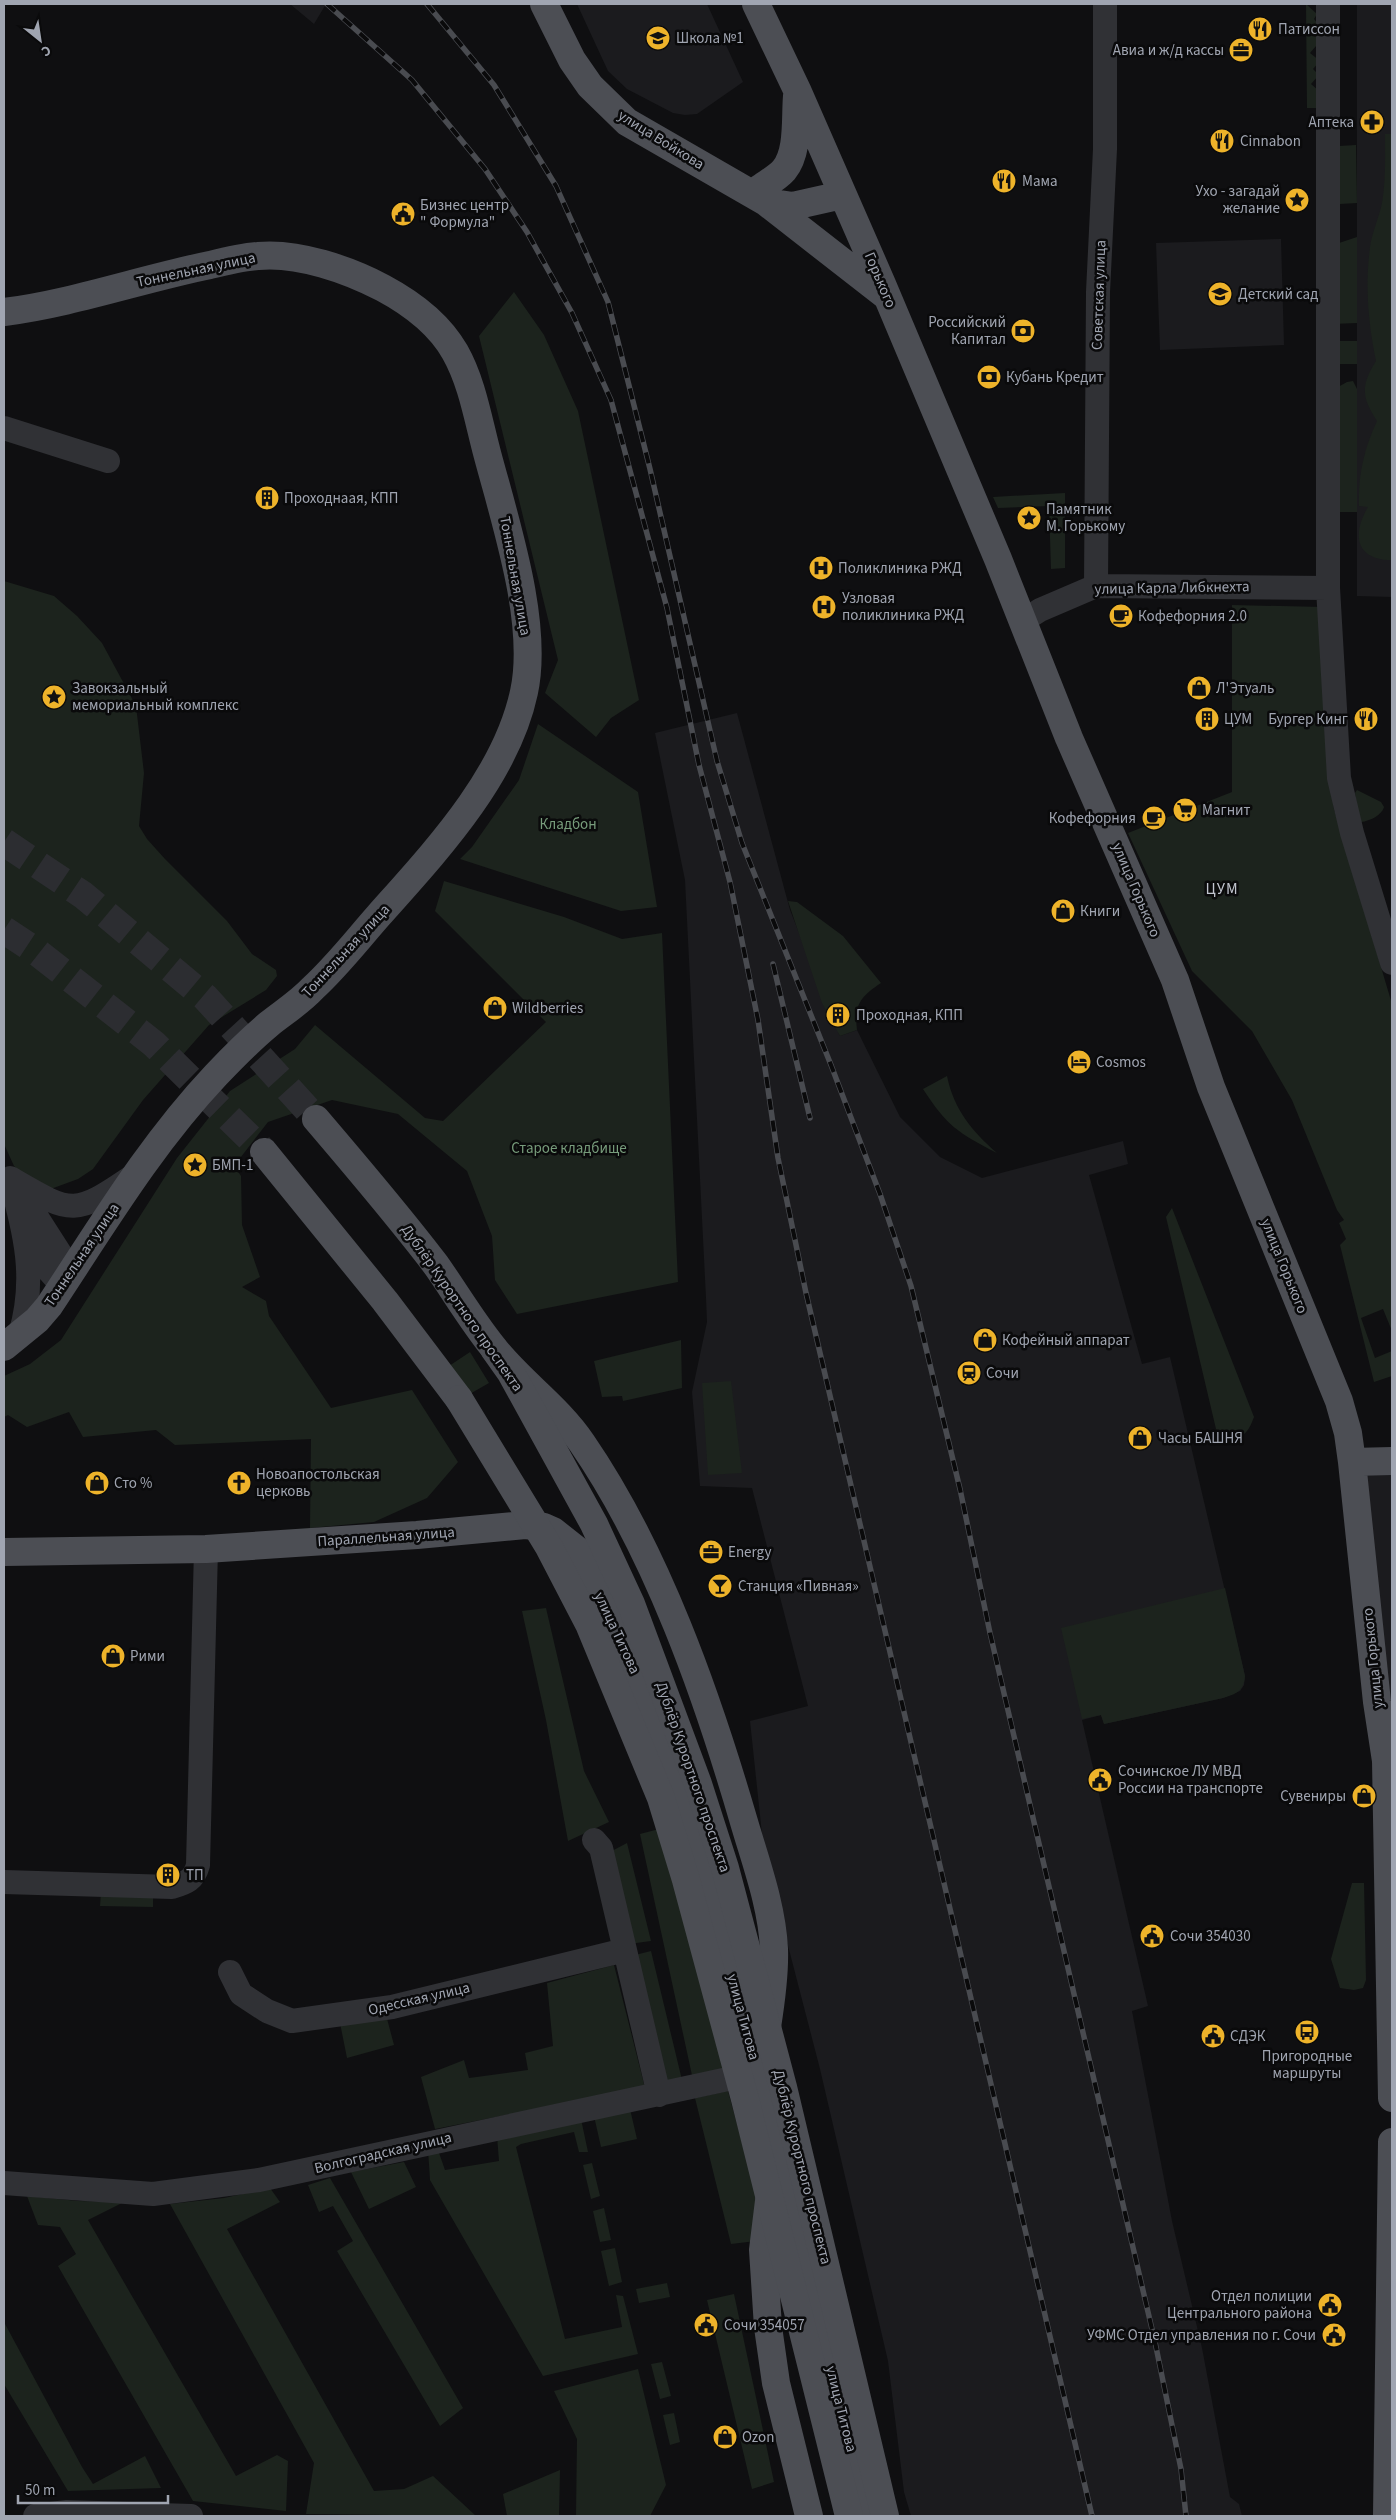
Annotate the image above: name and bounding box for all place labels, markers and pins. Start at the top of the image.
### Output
restaurant icon: Патиссон [1247,16,1273,42]
place label: Патиссон [1278,19,1340,40]
school or university icon: Школа №1 [645,25,671,51]
place label: Школа №1 [676,28,744,49]
office icon: Авиа и ж/д кассы [1228,37,1254,63]
place label: Авиа и ж/д кассы [1113,40,1224,61]
pharmacy icon: Аптека [1359,109,1385,135]
place label: Аптека [1309,112,1354,133]
restaurant icon: Cinnabon [1209,128,1235,154]
place label: Cinnabon [1240,131,1301,152]
restaurant icon: Мама [991,168,1017,194]
place label: Мама [1022,171,1058,192]
place label: Ухо - загадай желание [1196,181,1280,219]
place icon: Ухо - загадай желание [1284,187,1310,213]
place label: Бизнес центр " Формула" [420,195,509,233]
public building icon: Бизнес центр " Формула" [390,201,416,227]
school or university icon: Детский сад [1207,281,1233,307]
place label: Детский сад [1238,284,1318,305]
place label: Российский Капитал [928,312,1006,350]
bank icon: Российский Капитал [1010,318,1036,344]
bank icon: Кубань Кредит [976,364,1002,390]
place label: Кубань Кредит [1006,367,1104,388]
building icon: Проходнаая, КПП [254,485,280,511]
place label: Проходнаая, КПП [284,488,398,509]
place label: Памятник М. Горькому [1046,499,1125,537]
place icon: Памятник М. Горькому [1016,505,1042,531]
hospital icon: Поликлиника РЖД [808,555,834,581]
place label: Поликлиника РЖД [838,558,962,579]
place label: Узловая поликлиника РЖД [842,588,965,626]
hospital icon: Узловая поликлиника РЖД [811,594,837,620]
cafe icon: Кофефорния 2.0 [1108,603,1134,629]
place label: Кофефорния 2.0 [1138,606,1247,627]
shop icon: Л'Этуаль [1186,675,1212,701]
place label: Завокзальный мемориальный комплекс [72,678,239,716]
place label: Л'Этуаль [1216,678,1274,699]
place icon: Завокзальный мемориальный комплекс [41,684,67,710]
building icon: ЦУМ [1194,706,1220,732]
restaurant icon: Бургер Кинг [1353,706,1379,732]
place label: ЦУМ [1224,709,1252,730]
place label: Бургер Кинг [1268,709,1348,730]
supermarket icon: Магнит [1172,797,1198,823]
place label: Магнит [1202,800,1251,821]
cafe icon: Кофефорния [1141,805,1167,831]
place label: Кофефорния [1049,808,1136,829]
shop icon: Книги [1050,898,1076,924]
place label: Книги [1080,901,1120,922]
shop icon: Wildberries [482,995,508,1021]
place label: Wildberries [512,998,583,1019]
building icon: Проходная, КПП [825,1002,851,1028]
place label: Проходная, КПП [856,1005,963,1026]
hotel icon: Cosmos [1066,1049,1092,1075]
place label: Cosmos [1096,1052,1146,1073]
place icon: БМП-1 [182,1152,208,1178]
place label: БМП-1 [212,1155,253,1176]
shop icon: Кофейный аппарат [972,1327,998,1353]
place label: Кофейный аппарат [1002,1330,1130,1351]
station icon: Сочи [956,1360,982,1386]
place label: Сочи [986,1363,1019,1384]
shop icon: Часы БАШНЯ [1127,1425,1153,1451]
place label: Часы БАШНЯ [1158,1428,1243,1449]
place label: Новоапостольская церковь [256,1464,380,1502]
shop icon: Сто % [84,1470,110,1496]
church icon: Новоапостольская церковь [226,1470,252,1496]
place label: Сто % [114,1473,152,1494]
office icon: Energy [698,1539,724,1565]
place label: Energy [728,1542,771,1563]
bar icon: Станция «Пивная» [707,1573,733,1599]
place label: Станция «Пивная» [738,1576,859,1597]
shop icon: Рими [100,1643,126,1669]
place label: Рими [130,1646,165,1667]
place label: Сочинское ЛУ МВД России на транспорте [1118,1761,1263,1799]
public building icon: Сочинское ЛУ МВД России на транспорте [1087,1767,1113,1793]
shop icon: Сувениры [1351,1783,1377,1809]
place label: Сувениры [1280,1786,1346,1807]
building icon: ТП [155,1862,181,1888]
place label: ТП [186,1865,204,1886]
public building icon: Сочи 354030 [1139,1923,1165,1949]
place label: Сочи 354030 [1170,1926,1251,1947]
bus stop icon: Пригородные маршруты [1294,2019,1320,2045]
public building icon: СДЭК [1200,2023,1226,2049]
place label: СДЭК [1230,2026,1266,2047]
place label: Пригородные маршруты [1262,2046,1352,2084]
place label: Отдел полиции Центрального района [1167,2286,1312,2324]
public building icon: Отдел полиции Центрального района [1317,2292,1343,2318]
public building icon: Сочи 354057 [693,2312,719,2338]
place label: Сочи 354057 [724,2315,805,2336]
public building icon: УФМС Отдел управления по г. Сочи [1321,2322,1347,2348]
place label: УФМС Отдел управления по г. Сочи [1087,2325,1316,2346]
shop icon: Ozon [712,2424,738,2450]
place label: Ozon [742,2427,774,2448]

